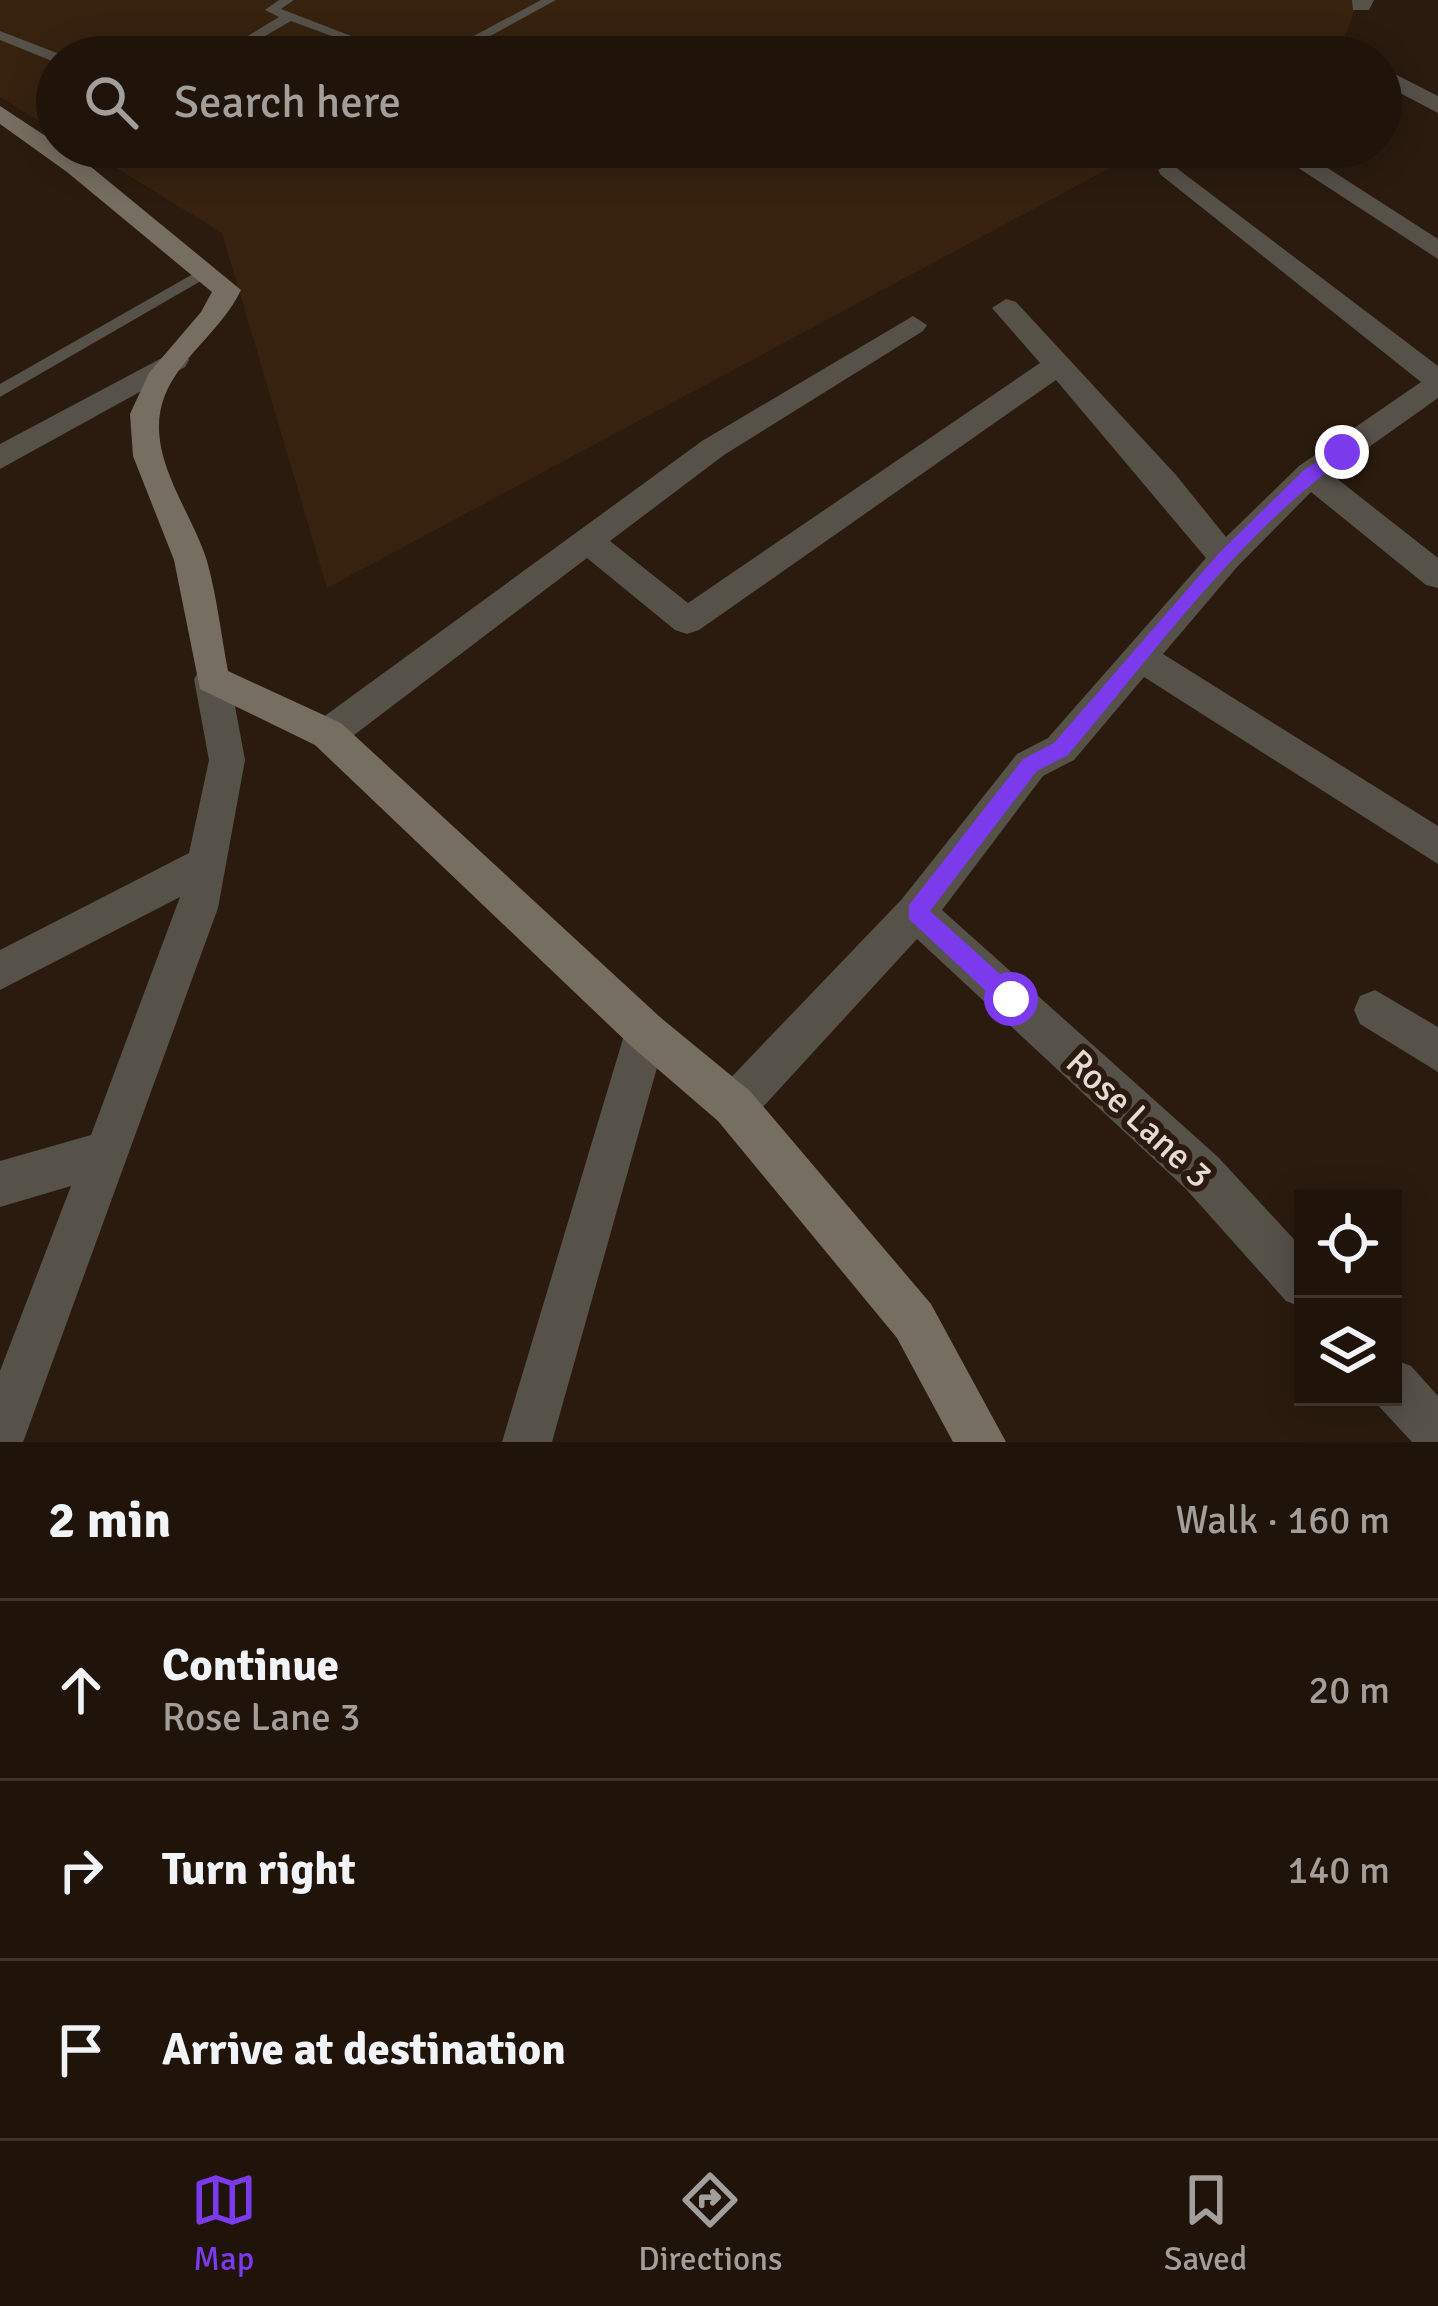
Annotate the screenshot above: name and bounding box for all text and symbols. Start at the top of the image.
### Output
search box [36,36,1402,168]
icon: search [78,69,144,135]
text: Search here [174,75,401,130]
route end [1315,425,1369,479]
route start [984,972,1038,1026]
street label: Rose Lane 3 [1057,1040,1221,1198]
map controls [1294,1190,1402,1406]
button: locate [1294,1190,1402,1298]
button: layers [1294,1298,1402,1406]
text: 2 min [48,1489,171,1552]
text: Walk · 160 m [1176,1496,1390,1544]
text: Continue [162,1638,339,1693]
icon: ahead [48,1657,114,1723]
text: 20 m [1308,1666,1390,1714]
text: Rose Lane 3 [162,1693,361,1741]
icon: right [48,1837,114,1903]
text: Turn right [162,1842,356,1897]
text: 140 m [1287,1846,1390,1894]
icon: arrive [48,2017,114,2083]
text: Arrive at destination [162,2022,566,2077]
tab: Map [191,2167,257,2280]
tab: Directions [638,2167,783,2280]
tab: Saved [1164,2167,1247,2280]

